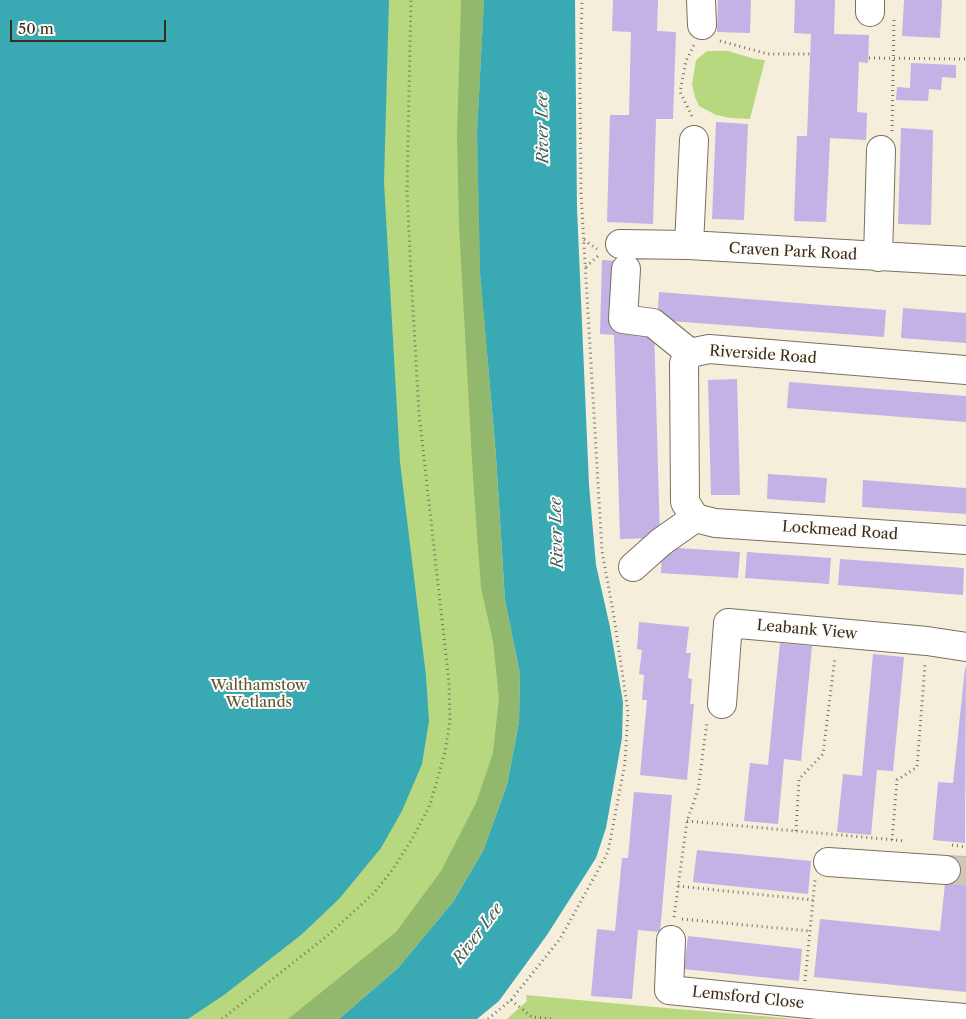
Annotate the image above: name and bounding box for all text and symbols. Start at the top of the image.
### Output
scale bar [12,10,169,42]
text: 50 m [18,19,54,38]
water label: River Lee [533,92,553,164]
street label: Craven Park Road [728,240,858,264]
street label: Riverside Road [709,342,817,368]
water label: River Lee [546,497,568,569]
street label: Lockmead Road [781,518,899,544]
street label: Leabank View [756,617,858,643]
park label: Walthamstow Wetlands [211,677,307,712]
water label: River Lee [449,900,507,968]
street label: Lemsford Close [691,983,805,1013]

